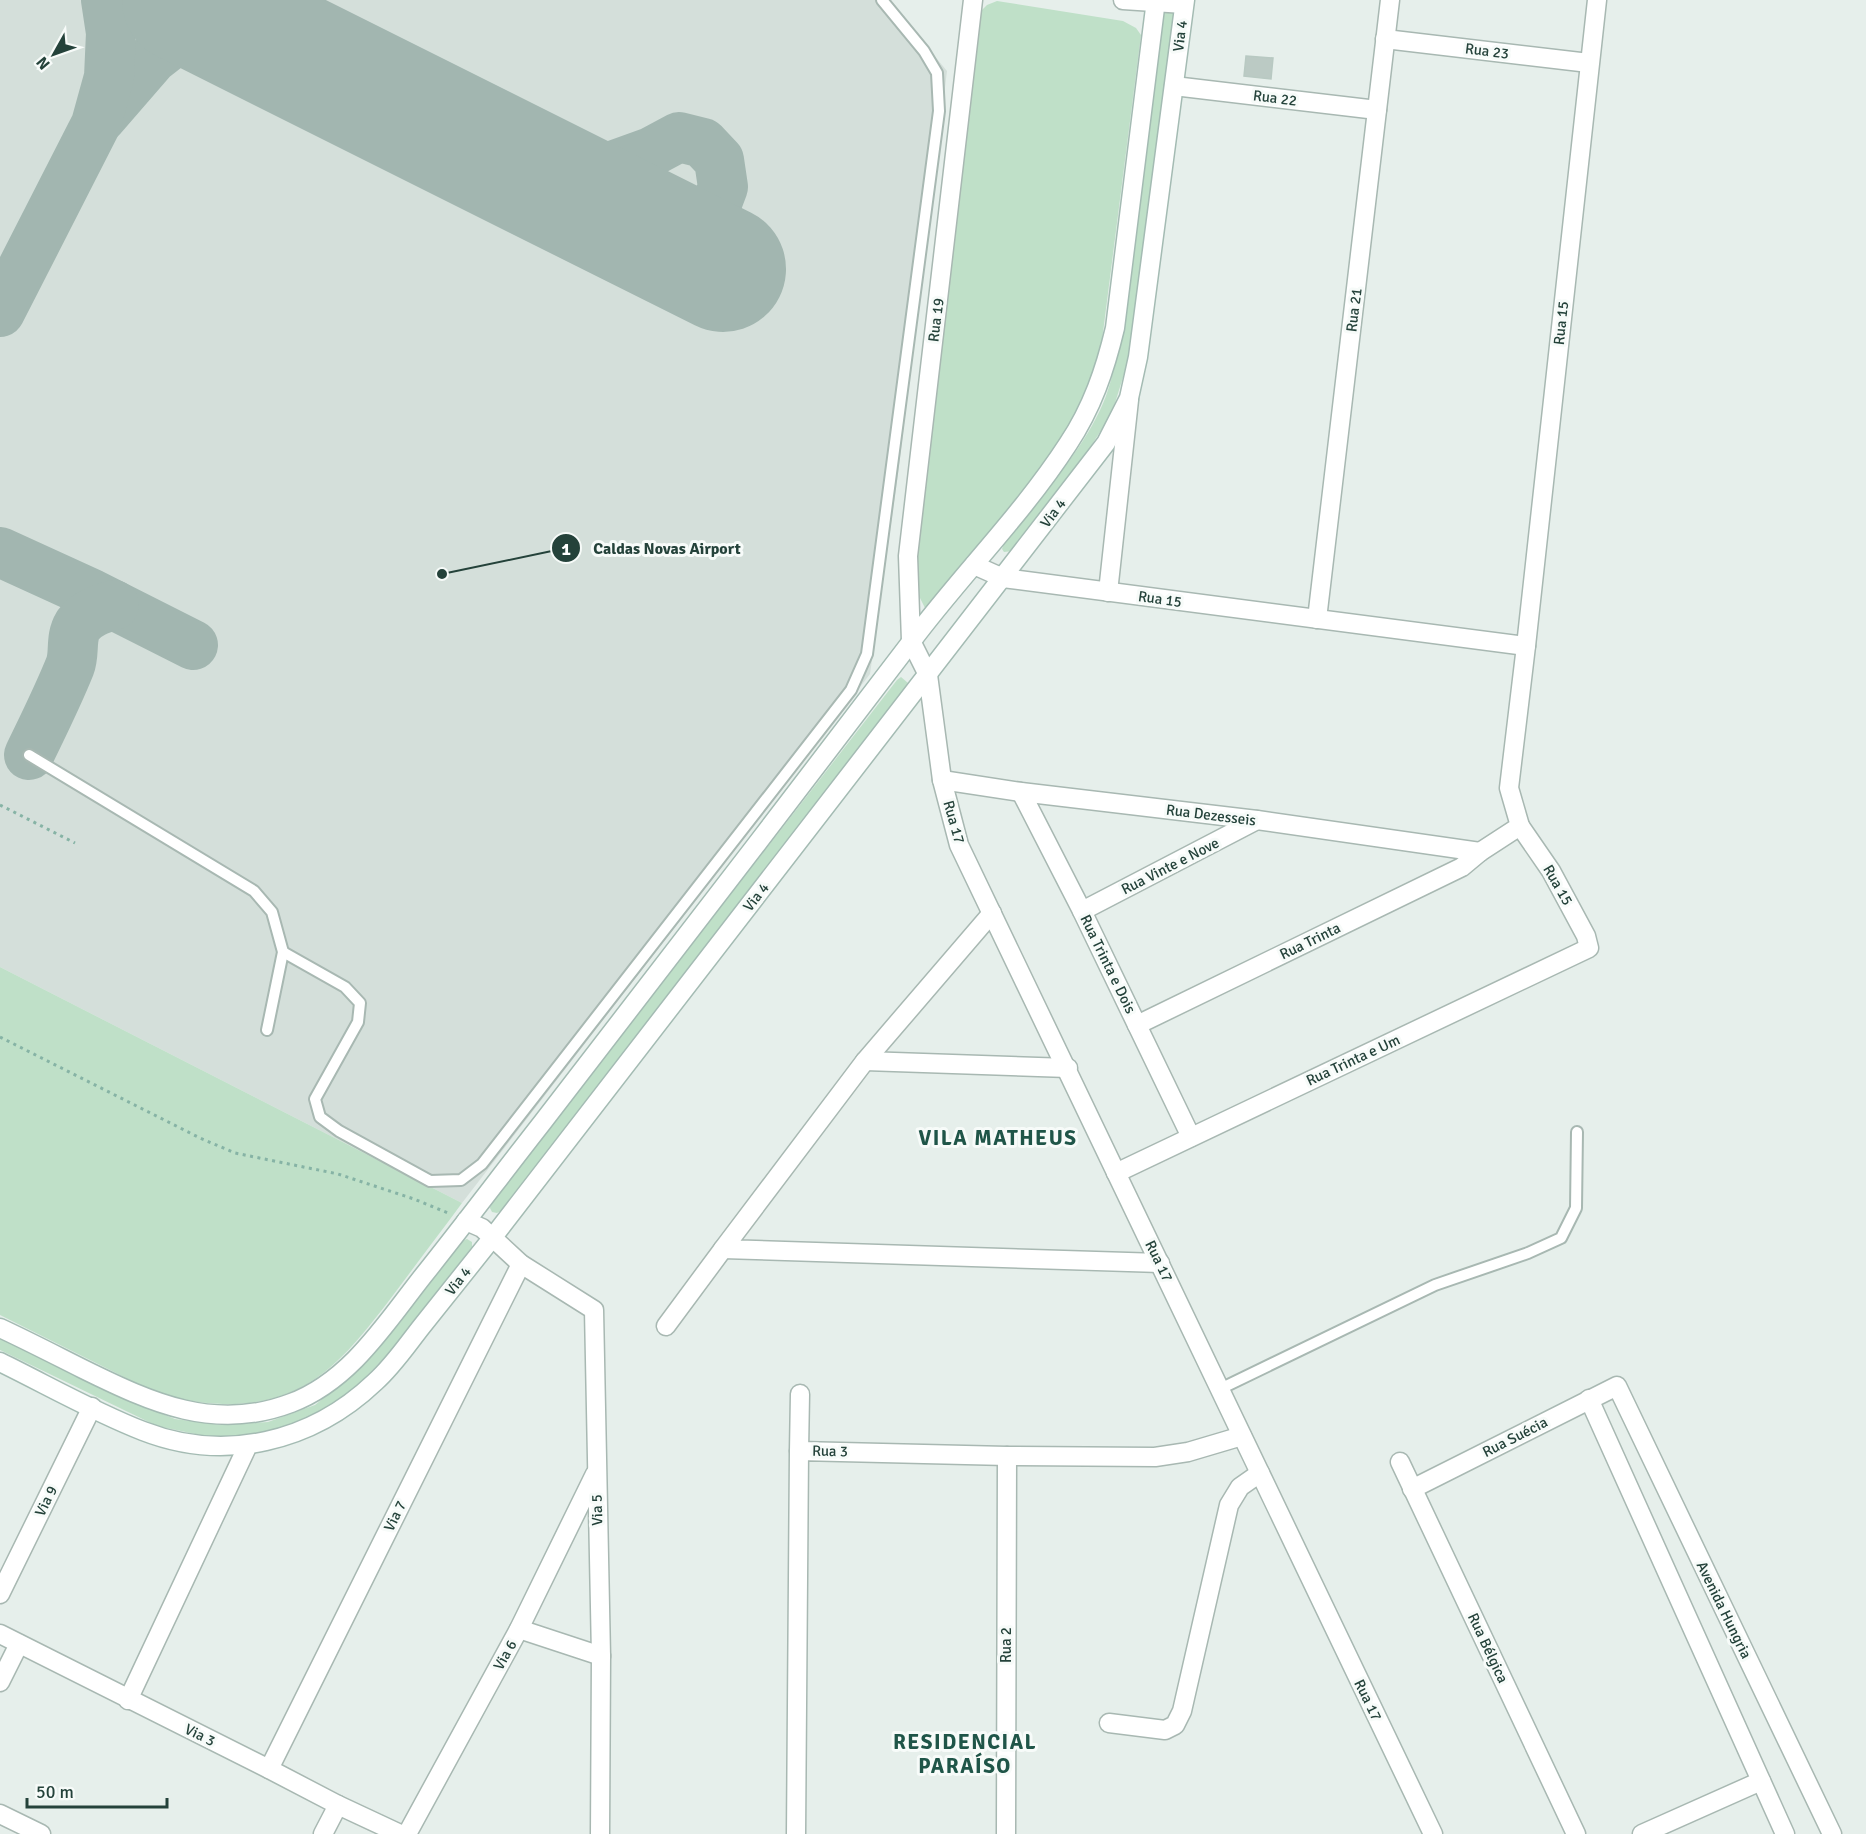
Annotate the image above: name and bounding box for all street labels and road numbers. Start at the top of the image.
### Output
street label: Via 4 [1169,19,1191,53]
street label: Rua 23 [1464,39,1510,63]
street label: Rua 22 [1252,86,1298,110]
street label: Rua 21 [1342,287,1366,333]
street label: Rua 19 [924,297,948,343]
street label: Rua 15 [1550,300,1572,346]
street label: Via 4 [1036,495,1070,531]
street label: Rua 15 [1137,587,1183,611]
street label: Rua 17 [939,798,969,846]
street label: Rua Dezesseis [1165,801,1257,829]
street label: Rua Vinte e Nove [1118,834,1222,898]
street label: Rua 15 [1539,861,1577,909]
street label: Via 4 [739,879,773,915]
street label: Rua Trinta e Dois [1076,912,1140,1017]
street label: Rua Trinta [1277,919,1343,963]
street label: Rua Trinta e Um [1303,1030,1403,1090]
street label: Rua 17 [1141,1237,1177,1285]
street label: Via 4 [441,1263,475,1299]
street label: Rua Suécia [1479,1413,1551,1461]
street label: Rua 3 [812,1442,848,1460]
street label: Via 9 [31,1483,61,1519]
street label: Via 5 [588,1494,606,1526]
street label: Via 7 [380,1498,410,1534]
street label: Avenida Hungria [1693,1558,1755,1662]
street label: Rua Bélgica [1464,1610,1512,1686]
street label: Rua 2 [997,1627,1015,1663]
street label: Via 6 [489,1637,521,1673]
street label: Rua 17 [1350,1676,1386,1724]
street label: Via 3 [182,1720,218,1750]

